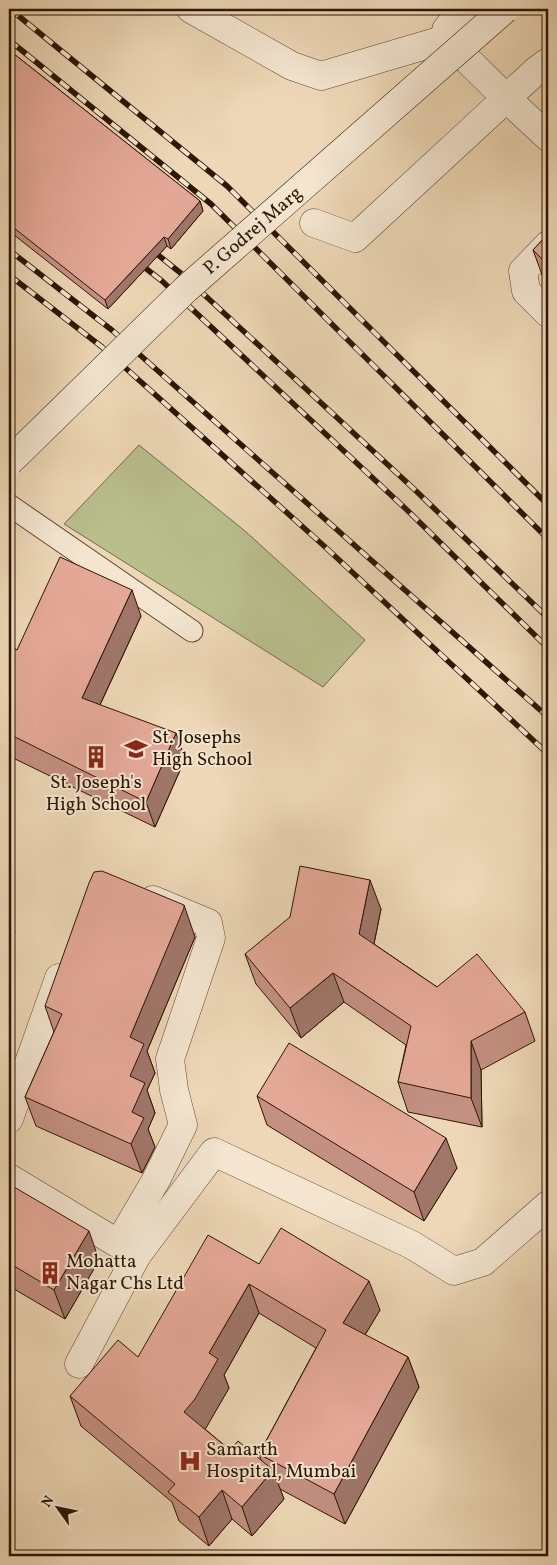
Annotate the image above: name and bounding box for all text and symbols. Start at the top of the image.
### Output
street label: P. Godrej Marg [198,181,308,281]
place label: St. Josephs High School [152,725,253,773]
school or university icon: St. Josephs High School [123,736,149,762]
building icon: St. Joseph's High School [83,744,109,770]
place label: St. Joseph's High School [46,770,147,818]
place label: Mohatta Nagar Chs Ltd [66,1249,184,1297]
building icon: Mohatta Nagar Chs Ltd [37,1260,63,1286]
place label: Samarth Hospital, Mumbai [206,1437,356,1485]
hospital icon: Samarth Hospital, Mumbai [177,1448,203,1474]
north arrow [32,1482,82,1532]
text: N [38,1492,59,1511]

